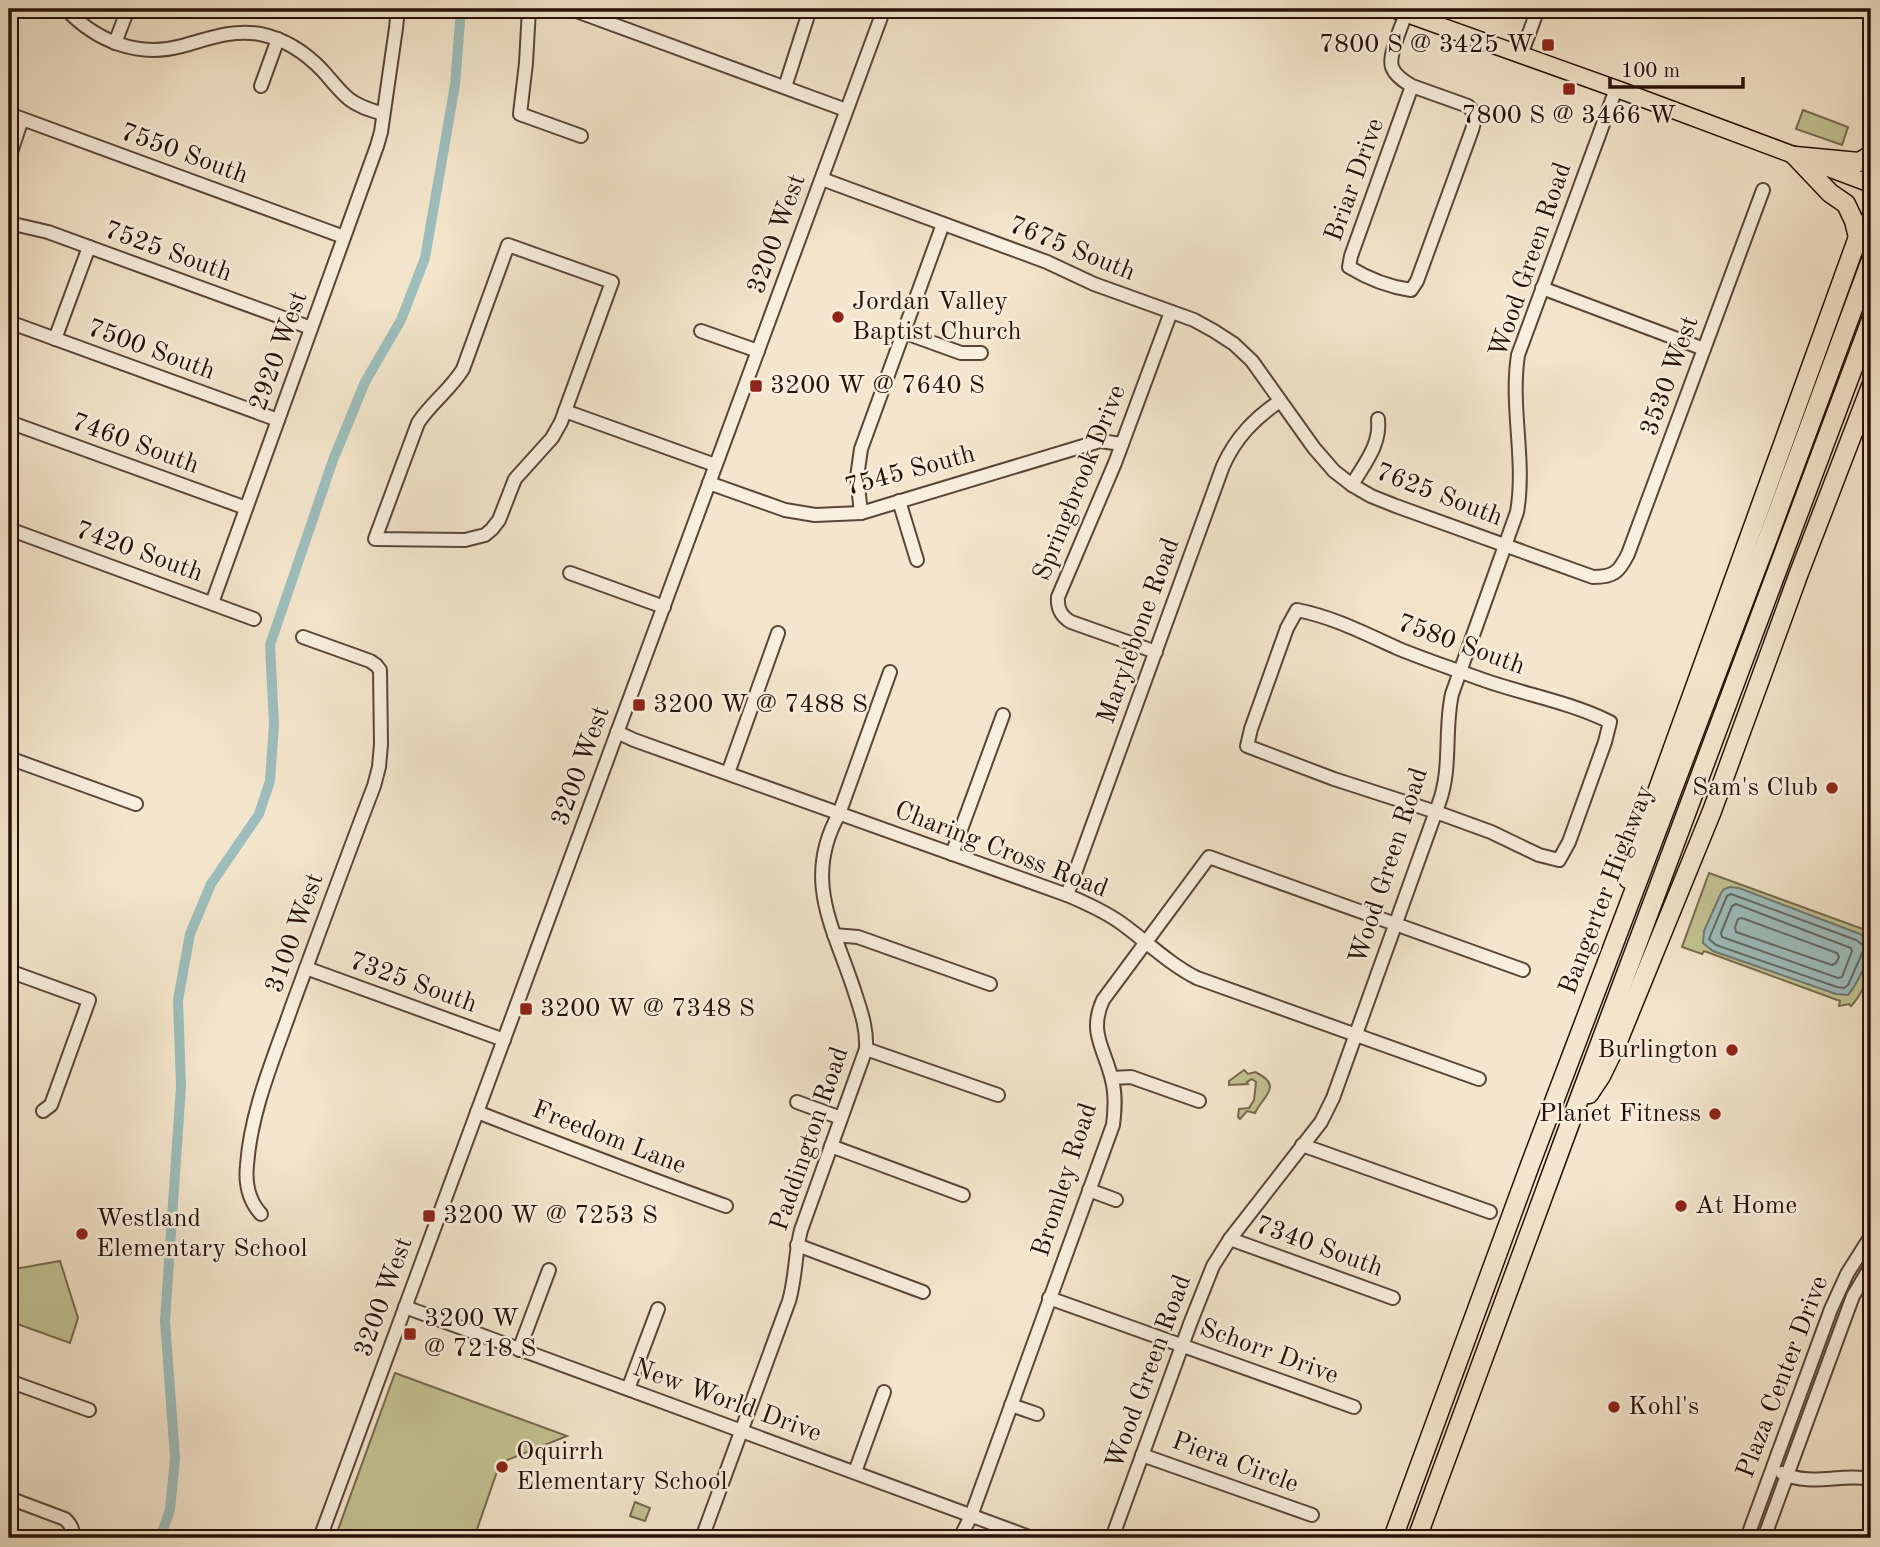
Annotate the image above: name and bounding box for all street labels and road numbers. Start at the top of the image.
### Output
street label: Briar Drive [1321,115,1389,245]
street label: 7550 South [117,119,251,189]
street label: Wood Green Road [1485,159,1577,361]
street label: 3200 West [743,171,811,297]
street label: 7675 South [1005,212,1139,286]
street label: 7525 South [101,217,235,287]
street label: 2920 West [245,288,313,414]
street label: 3530 West [1636,313,1704,439]
street label: 7500 South [84,315,218,385]
street label: Springbrook Drive [1029,382,1131,584]
street label: 7460 South [68,409,202,479]
street label: 7545 South [842,441,978,501]
street label: 7625 South [1372,459,1506,531]
street label: 7420 South [72,517,206,587]
street label: Marylebone Road [1093,535,1185,727]
street label: 7580 South [1394,610,1528,680]
street label: 3200 West [547,703,615,829]
street label: Wood Green Road [1345,765,1433,967]
street label: Bangerter Highway [1555,782,1659,998]
street label: Charing Cross Road [891,797,1111,903]
street label: 3100 West [261,870,329,996]
street label: 7325 South [346,948,480,1018]
street label: Paddington Road [766,1044,854,1234]
street label: Freedom Lane [528,1097,690,1179]
street label: Bromley Road [1028,1100,1102,1260]
street label: 7340 South [1252,1212,1386,1282]
street label: 3200 West [350,1234,418,1360]
street label: Wood Green Road [1102,1271,1196,1473]
street label: Plaza Center Drive [1733,1272,1833,1482]
street label: Schorr Drive [1196,1315,1342,1389]
street label: New World Drive [629,1355,825,1447]
street label: Piera Circle [1168,1428,1302,1498]

